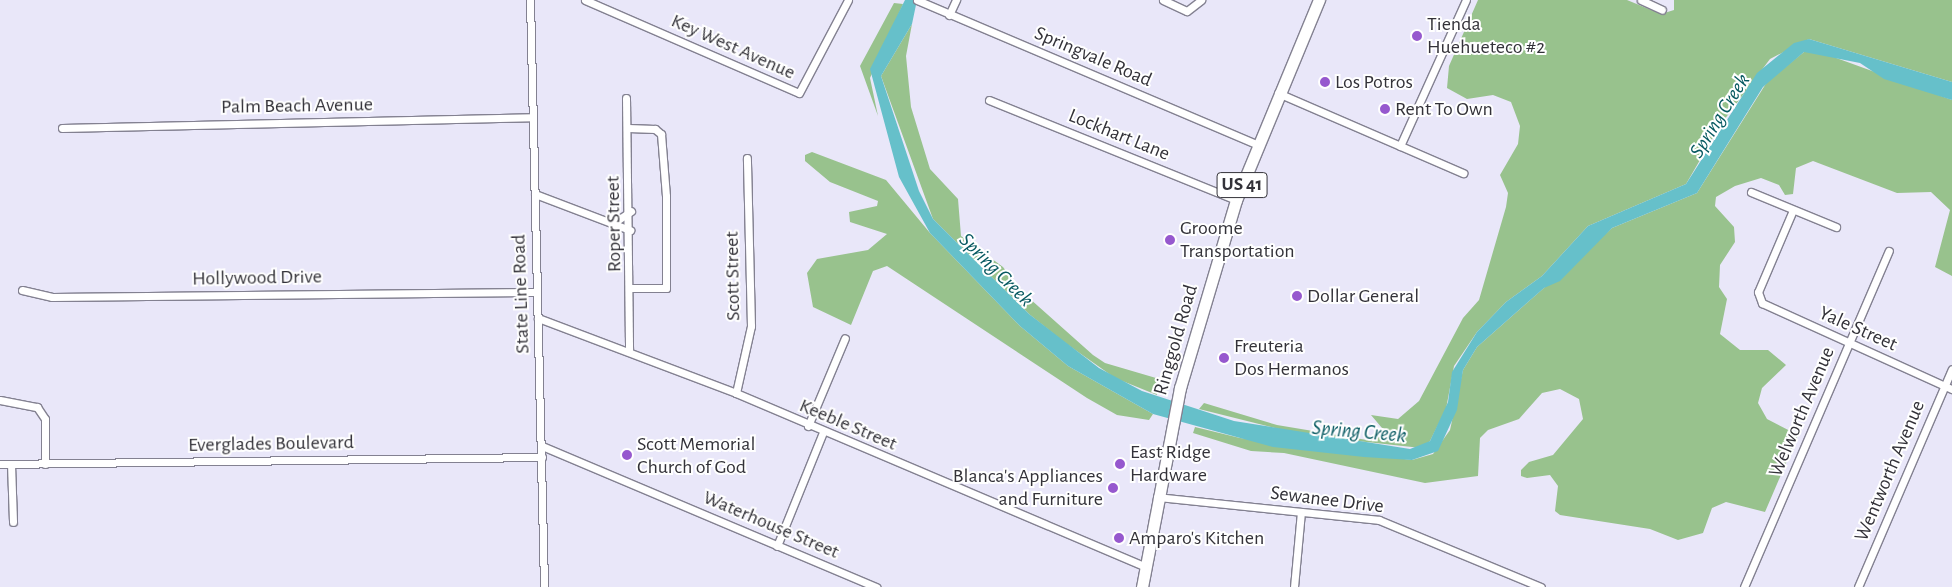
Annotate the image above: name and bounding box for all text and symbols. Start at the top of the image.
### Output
street label: Key West Avenue [667,9,799,85]
place label: Tienda Huehueteco #2 [1427,12,1545,59]
street label: Springvale Road [1031,21,1155,93]
marker: Tienda Huehueteco #2 [1411,30,1423,42]
water label: Spring Creek [1684,69,1756,163]
place label: Los Potros [1335,70,1413,94]
marker: Los Potros [1319,76,1331,88]
street label: Palm Beach Avenue [221,93,373,119]
place label: Rent To Own [1395,97,1493,121]
marker: Rent To Own [1379,103,1391,115]
street label: Lockhart Lane [1065,104,1173,166]
road number: US 41 [1216,168,1268,202]
street label: Roper Street [601,176,627,272]
place label: Groome Transportation [1180,216,1295,263]
water label: Spring Creek [954,228,1038,312]
street label: Scott Street [720,231,746,321]
street label: State Line Road [507,234,535,354]
marker: Groome Transportation [1164,234,1176,246]
street label: Hollywood Drive [192,265,322,291]
street label: Ringgold Road [1149,282,1203,398]
place label: Dollar General [1307,284,1419,308]
marker: Dollar General [1291,290,1303,302]
street label: Yale Street [1815,301,1901,357]
place label: Freuteria Dos Hermanos [1234,334,1349,381]
street label: Welworth Avenue [1764,343,1840,481]
marker: Freuteria Dos Hermanos [1218,352,1230,364]
street label: Keeble Street [796,394,900,456]
street label: Wentworth Avenue [1850,397,1930,545]
water label: Spring Creek [1311,415,1407,449]
street label: Everglades Boulevard [188,431,354,457]
place label: Scott Memorial Church of God [637,432,755,479]
place label: East Ridge Hardware [1130,440,1211,487]
marker: Scott Memorial Church of God [621,449,633,461]
marker: East Ridge Hardware [1114,458,1126,470]
place label: Blanca's Appliances and Furniture [953,464,1103,511]
street label: Sewanee Drive [1269,481,1385,519]
marker: Blanca's Appliances and Furniture [1107,482,1119,494]
street label: Waterhouse Street [699,486,843,564]
place label: Amparo's Kitchen [1129,526,1264,550]
marker: Amparo's Kitchen [1113,532,1125,544]

